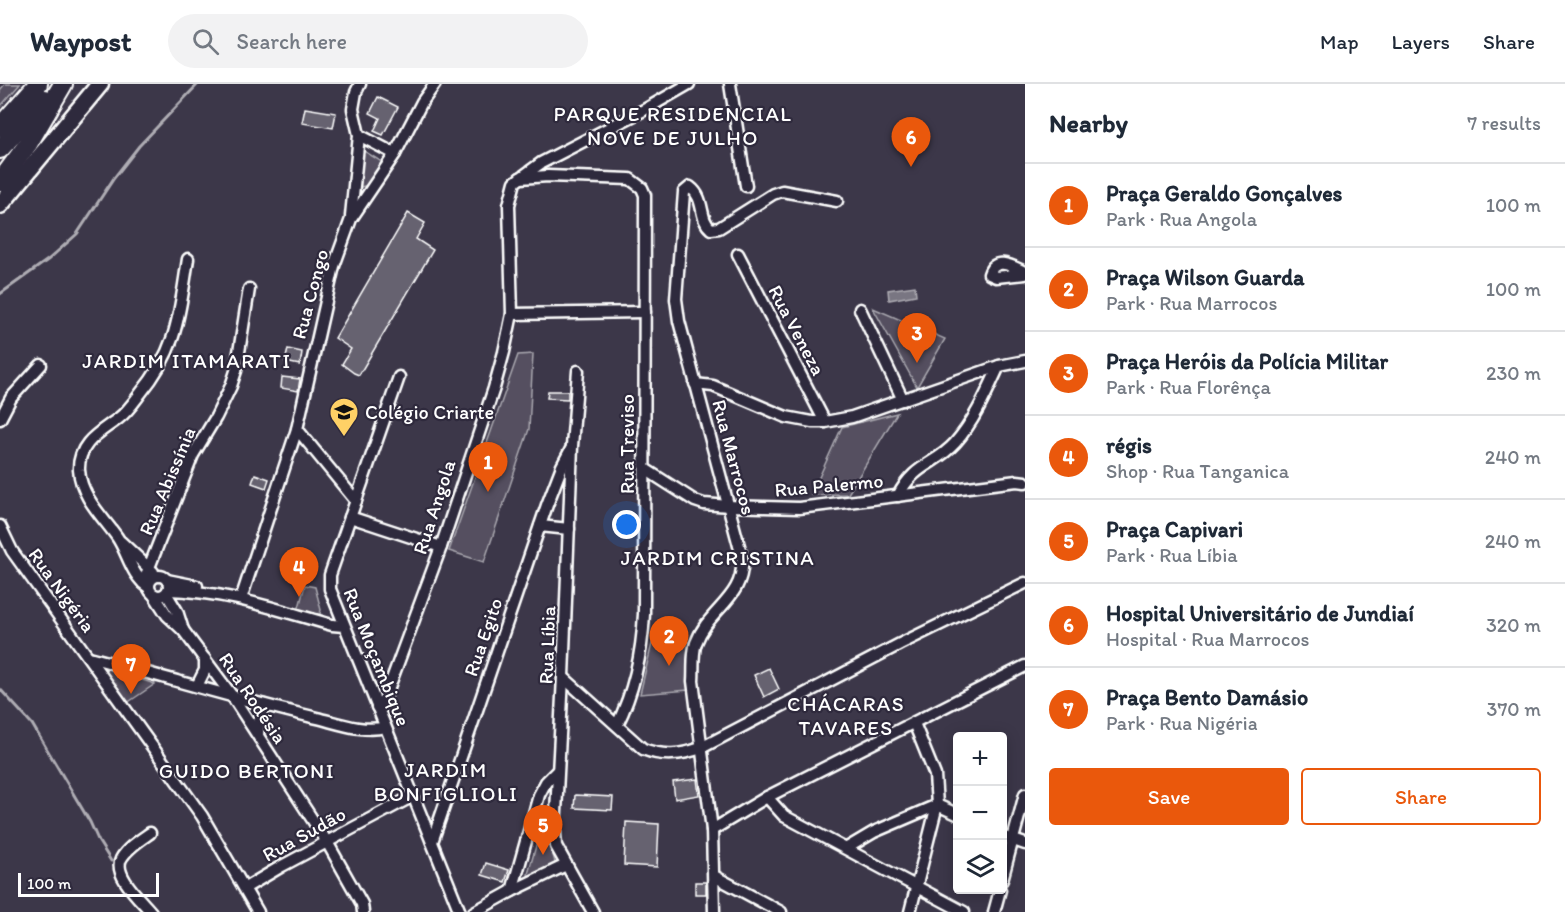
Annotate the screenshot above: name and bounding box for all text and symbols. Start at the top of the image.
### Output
search box [168,14,588,68]
text: Waypost [30,24,132,58]
icon: search [189,25,222,58]
text: Search here [237,28,347,55]
text: Map [1320,29,1359,54]
text: Layers [1392,29,1450,54]
text: Share [1483,29,1535,54]
district label: PARQUE RESIDENCIAL NOVE DE JULHO [554,101,792,150]
text: Nearby [1049,107,1128,139]
text: 7 results [1467,111,1541,135]
pin: 6 [892,118,930,167]
text: Praça Geraldo Gonçalves [1106,180,1342,207]
text: 1 [1064,193,1073,217]
text: 100 m [1486,193,1541,217]
text: Park · Rua Angola [1106,207,1257,231]
street label: Rua Congo [286,246,334,342]
text: Praça Wilson Guarda [1106,264,1305,291]
text: 2 [1063,277,1074,301]
text: 100 m [1486,277,1541,301]
street label: Rua Veneza [763,281,831,379]
text: Park · Rua Marrocos [1106,291,1277,315]
pin: 3 [898,314,936,363]
district label: JARDIM ITAMARATI [82,348,292,373]
text: Praça Heróis da Polícia Militar [1106,348,1388,375]
text: 3 [1063,361,1074,385]
text: 230 m [1486,361,1541,385]
text: Park · Rua Florênça [1106,375,1271,399]
street label: Rua Treviso [615,394,639,494]
school or university icon: Colégio Criarte [328,396,360,438]
street label: Rua Marrocos [707,397,761,517]
place label: Colégio Criarte [365,400,494,424]
street label: Rua Abissínia [133,423,201,539]
text: régis [1106,432,1152,459]
pin: 1 [468,442,508,492]
text: 4 [1062,445,1075,469]
text: 240 m [1485,445,1541,469]
street label: Rua Angola [407,456,461,557]
text: Shop · Rua Tanganica [1106,459,1289,483]
street label: Rua Palermo [774,468,884,502]
your location [612,510,641,539]
text: Praça Capivari [1106,516,1243,543]
text: 5 [1063,529,1074,553]
text: 240 m [1485,529,1541,553]
street label: Rua Nigéria [23,543,101,637]
text: Park · Rua Líbia [1106,543,1238,567]
district label: JARDIM CRISTINA [621,545,815,570]
pin: 4 [280,548,318,597]
street label: Rua Moçambique [338,584,416,730]
street label: Rua Egito [458,595,508,679]
text: Hospital Universitário de Jundiaí [1106,600,1414,627]
street label: Rua Líbia [534,605,560,685]
text: 6 [1063,613,1074,637]
text: 320 m [1486,613,1541,637]
pin: 2 [650,616,688,666]
text: Hospital · Rua Marrocos [1106,627,1309,651]
pin: 7 [112,644,150,694]
street label: Rua Rodésia [214,648,292,748]
text: Praça Bento Damásio [1106,684,1308,711]
district label: CHÁCARAS TAVARES [787,691,905,740]
text: 7 [1064,697,1073,721]
text: 370 m [1487,697,1541,721]
text: Park · Rua Nigéria [1106,711,1258,735]
map controls [953,732,1007,894]
button: + [953,732,1007,786]
district label: JARDIM BONFIGLIOLI [374,757,518,806]
district label: GUIDO BERTONI [159,758,335,783]
button: Save [1049,768,1289,825]
button: Share [1301,768,1541,825]
button: − [953,786,1007,840]
street label: Rua Sudão [258,801,350,867]
pin: 5 [524,806,562,855]
button: layers [953,840,1007,894]
scale bar [18,870,159,898]
text: 100 m [27,874,71,893]

